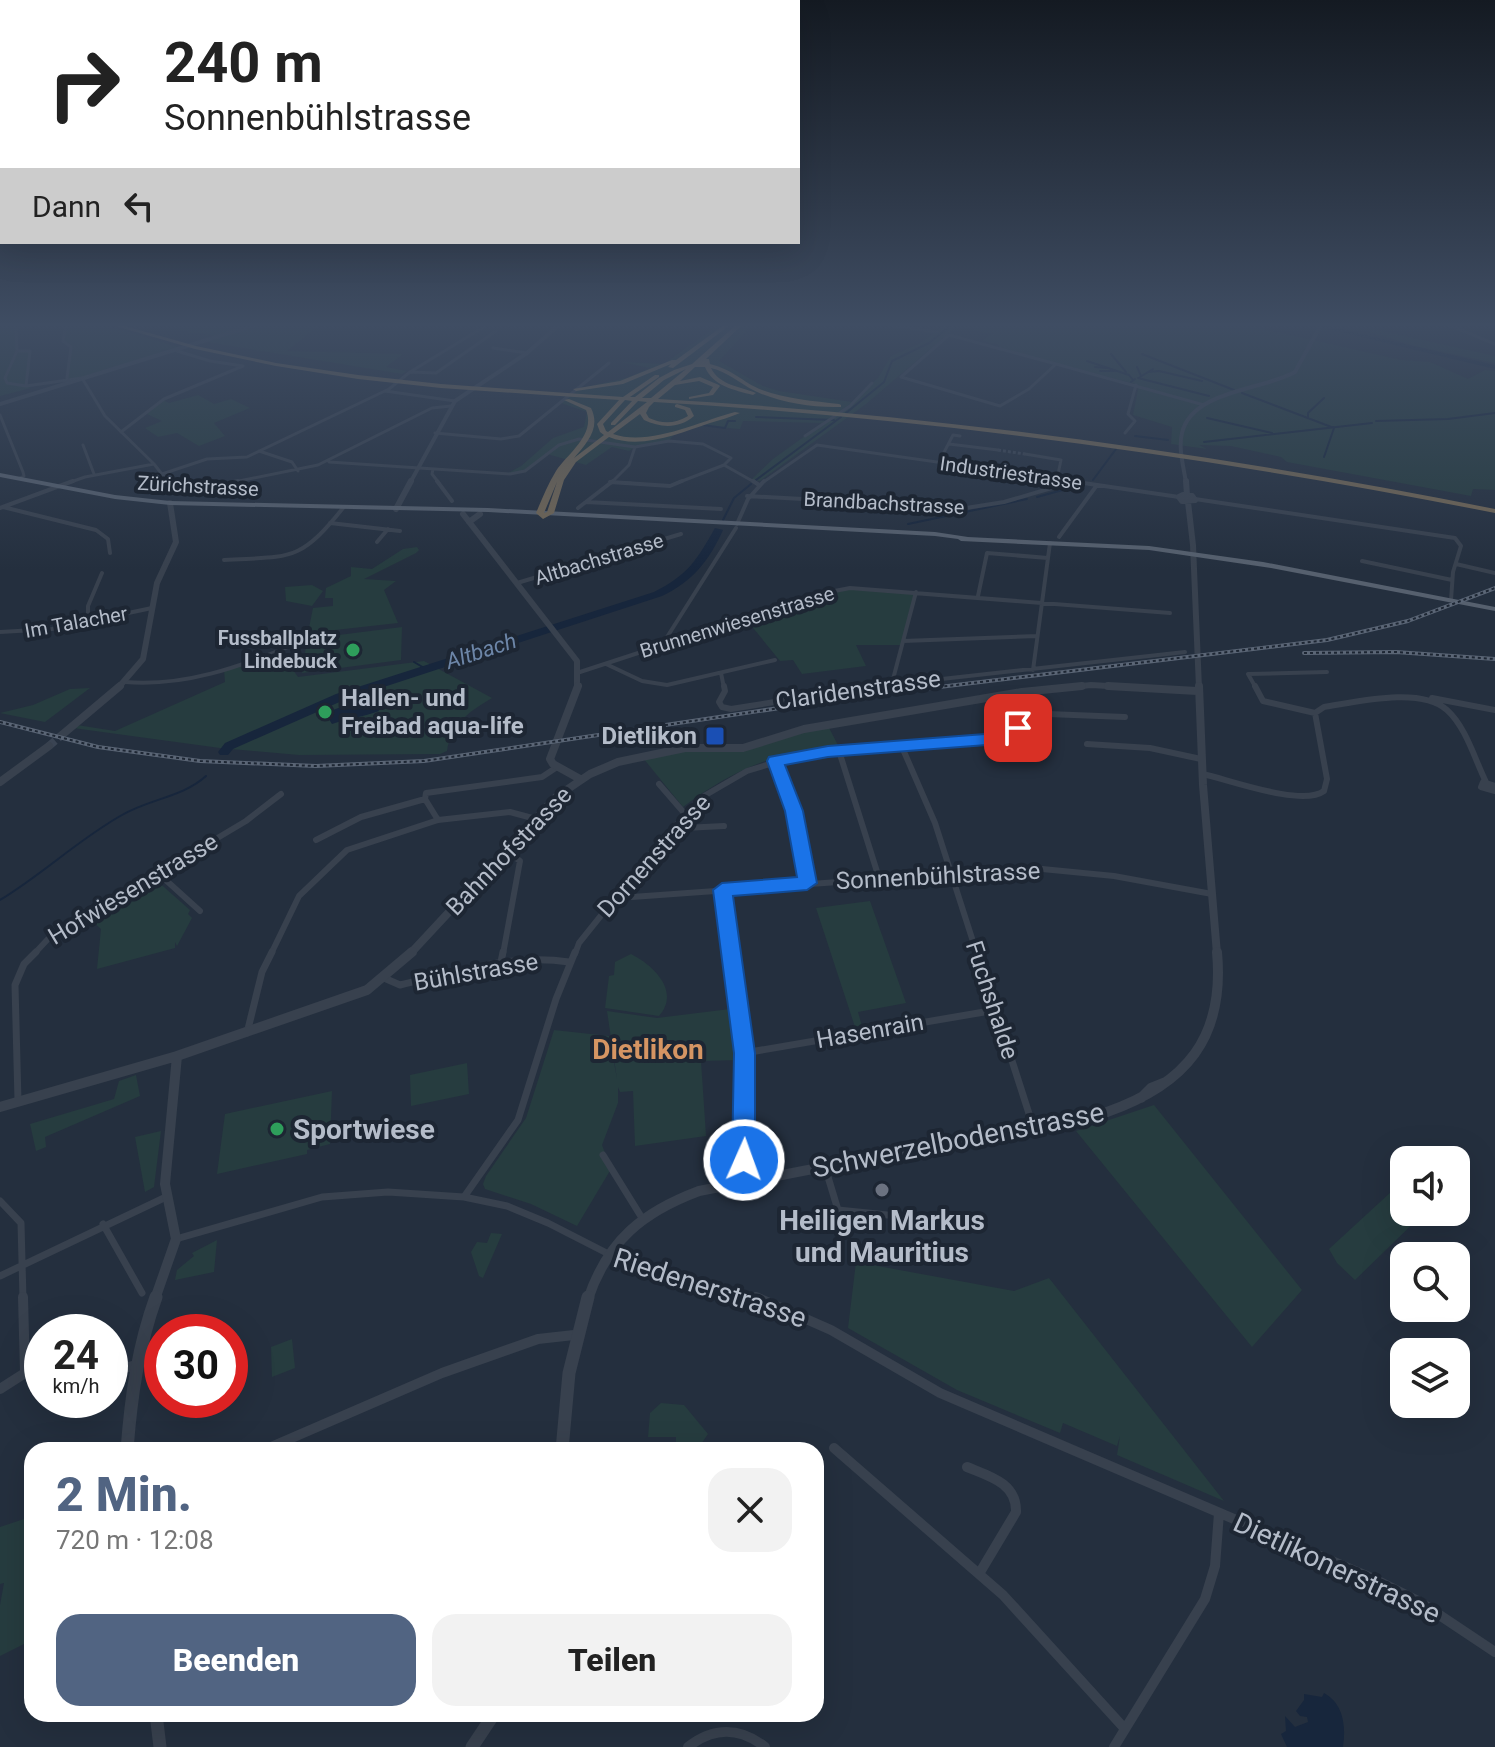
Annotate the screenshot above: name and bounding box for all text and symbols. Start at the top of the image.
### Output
text: 240 m [164,30,323,96]
icon: right [32,32,136,136]
text: Sonnenbühlstrasse [164,97,471,139]
icon: left [117,184,161,228]
text: Dann [32,189,101,224]
street label: Industriestrasse [938,451,1084,495]
street label: Zürichstrasse [137,471,259,501]
street label: Brandbachstrasse [803,487,965,519]
street label: Altbachstrasse [532,528,666,590]
street label: Brunnenwiesenstrasse [637,581,837,663]
street label: Im Talacher [23,601,129,643]
place label: Fussballplatz Lindebuck [218,626,337,673]
water label: Altbach [442,628,519,674]
marker: Fussballplatz Lindebuck [344,641,362,659]
street label: Claridenstrasse [774,665,942,715]
place label: Hallen- und Freibad aqua-life [341,684,524,740]
pin [984,694,1052,762]
marker: Hallen- und Freibad aqua-life [316,703,334,721]
icon: arrive [996,706,1040,750]
place label: Dietlikon [601,722,697,750]
marker: Dietlikon [704,725,726,747]
street label: Bahnhofstrasse [441,781,577,921]
street label: Dornenstrasse [592,789,716,923]
street label: Hofwiesenstrasse [43,827,223,951]
street label: Sonnenbühlstrasse [835,857,1041,895]
street label: Fuchshalde [960,937,1024,1063]
street label: Bühlstrasse [412,947,540,997]
street label: Hasenrain [814,1008,926,1054]
district label: Dietlikon [592,1033,704,1066]
street label: Schwerzelbodenstrasse [809,1095,1107,1185]
place label: Sportwiese [293,1113,435,1146]
position arrow [702,1118,786,1202]
marker: Sportwiese [268,1120,286,1138]
map controls [1390,1146,1470,1418]
button: sound [1390,1146,1470,1226]
marker: Heiligen Markus und Mauritius [873,1181,891,1199]
place label: Heiligen Markus und Mauritius [779,1204,985,1269]
street label: Riedenerstrasse [609,1241,811,1335]
button: search [1390,1242,1470,1322]
speed limit sign: 30 [144,1314,248,1418]
text: 24 [53,1332,99,1379]
button: layers [1390,1338,1470,1418]
text: km/h [53,1374,99,1398]
text: 2 Min. [56,1466,192,1523]
button: close [708,1468,792,1552]
street label: Dietlikonerstrasse [1228,1506,1446,1630]
text: 720 m · 12:08 [56,1525,214,1555]
button: Beenden [56,1614,416,1706]
button: Teilen [432,1614,792,1706]

